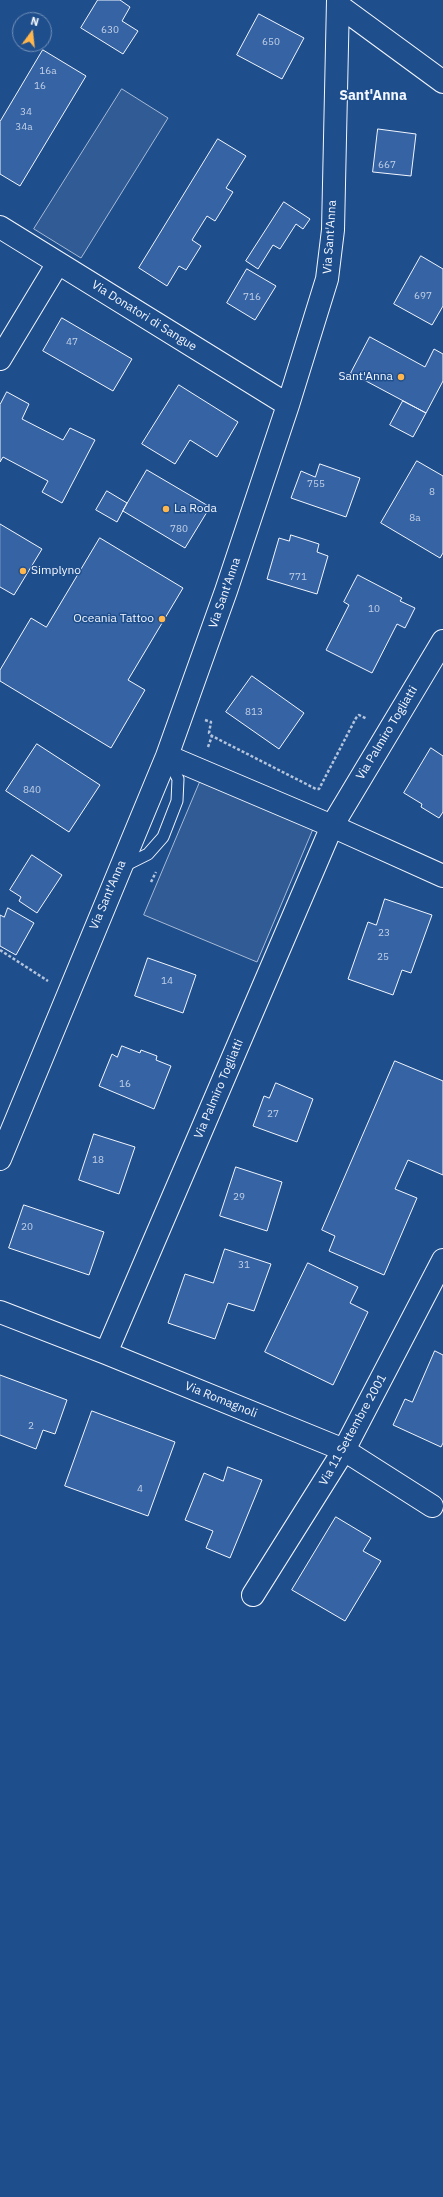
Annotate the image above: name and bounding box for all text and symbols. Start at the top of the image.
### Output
north arrow [12,12,52,52]
text: N [29,14,41,29]
house number: 630 [101,24,119,36]
house number: 650 [262,36,280,48]
house number: 16a [39,65,57,77]
house number: 16 [34,80,46,92]
district label: Sant'Anna [339,88,407,104]
house number: 34 [20,106,32,118]
house number: 34a [15,121,33,133]
house number: 667 [378,159,396,171]
street label: Via Sant'Anna [320,200,340,274]
street label: Via Donatori di Sangue [89,278,199,354]
house number: 697 [414,290,432,302]
house number: 716 [243,291,261,303]
house number: 47 [66,336,78,348]
place label: Sant'Anna [339,370,393,384]
marker: Sant'Anna [396,372,406,382]
house number: 755 [307,478,325,490]
house number: 8 [429,486,435,498]
place label: La Roda [174,502,217,516]
marker: La Roda [161,504,171,514]
house number: 8a [409,512,421,524]
house number: 780 [170,523,188,535]
street label: Via Sant'Anna [206,556,244,630]
place label: Simplyno [31,564,81,578]
marker: Simplyno [18,566,28,576]
house number: 771 [289,571,307,583]
house number: 10 [368,603,380,615]
place label: Oceania Tattoo [73,612,154,626]
marker: Oceania Tattoo [157,614,167,624]
street label: Via Palmiro Togliatti [353,683,421,783]
house number: 813 [245,706,263,718]
house number: 840 [23,784,41,796]
street label: Via Sant'Anna [87,858,129,932]
house number: 23 [378,927,390,939]
house number: 25 [377,951,389,963]
house number: 14 [161,975,173,987]
street label: Via Palmiro Togliatti [191,1037,247,1141]
house number: 16 [119,1078,131,1090]
house number: 27 [267,1108,279,1120]
house number: 18 [92,1154,104,1166]
house number: 29 [233,1191,245,1203]
house number: 20 [21,1221,33,1233]
house number: 31 [238,1259,250,1271]
street label: Via 11 Settembre 2001 [316,1372,390,1488]
street label: Via Romagnoli [183,1379,259,1421]
house number: 2 [28,1420,34,1432]
house number: 4 [137,1483,143,1495]

